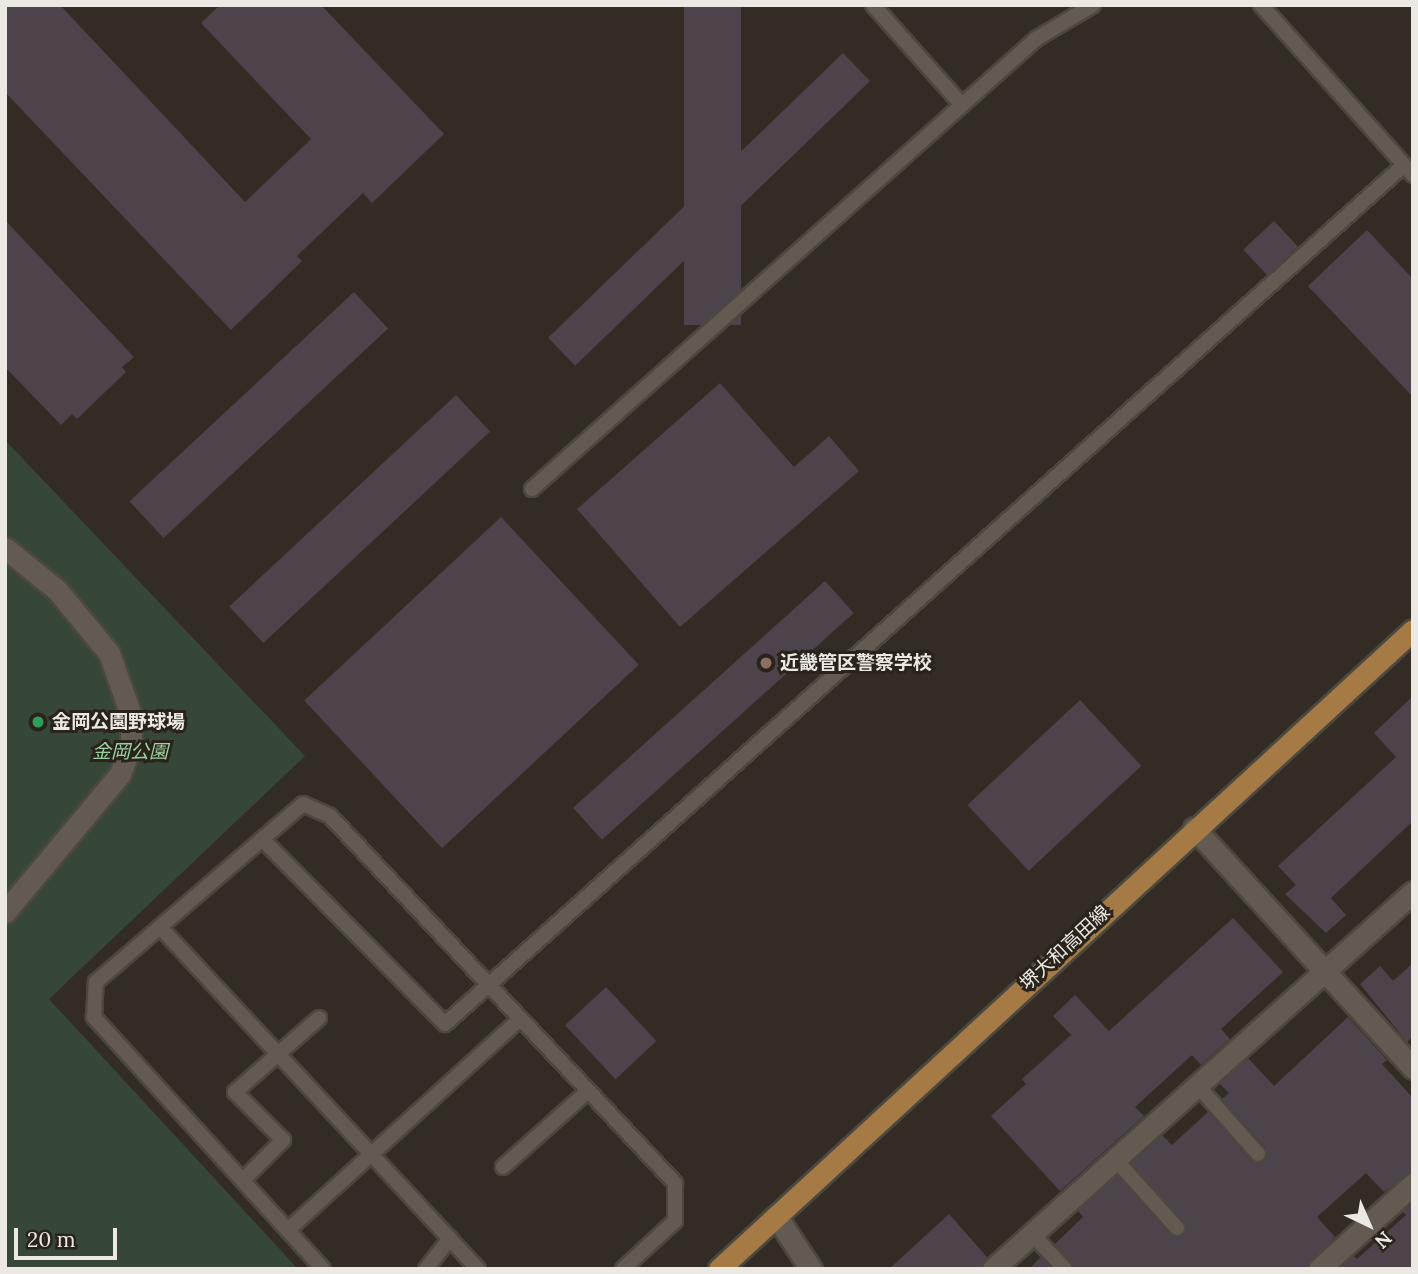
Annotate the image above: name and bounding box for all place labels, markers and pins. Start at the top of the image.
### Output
place label: 近畿管区警察学校 [780,652,932,674]
marker: 近畿管区警察学校 [758,655,774,671]
place label: 金岡公園野球場 [52,711,185,733]
marker: 金岡公園野球場 [30,714,46,730]

